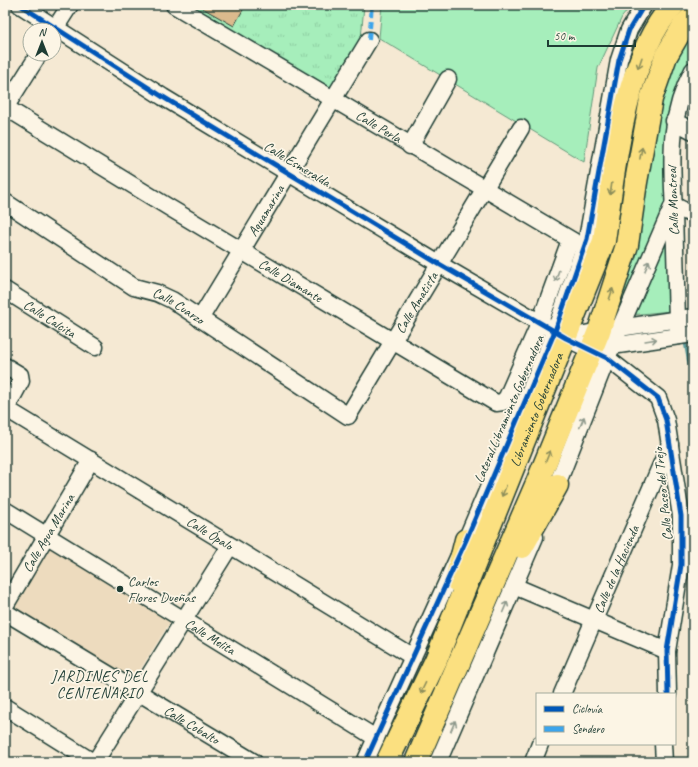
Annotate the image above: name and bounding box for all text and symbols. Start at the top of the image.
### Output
north arrow [22,22,62,62]
scale bar [548,22,635,48]
text: N [39,25,48,39]
text: 50 m [554,28,576,44]
one-way arrow [635,56,643,68]
street label: Calle Perla [353,106,405,147]
street label: Calle Esmeralda [261,138,335,191]
one-way arrow [637,147,645,160]
street label: Calle Montreal [663,164,683,236]
street label: Aguamarina [244,181,288,239]
one-way arrow [607,182,615,195]
street label: Calle Diamante [256,255,327,306]
one-way arrow [644,261,651,273]
street label: Calle Amatista [391,268,442,336]
one-way arrow [552,270,560,282]
street label: Calle Cuarzo [151,284,209,329]
one-way arrow [608,287,615,300]
street label: Calle Calcita [21,296,80,342]
street label: Lateral Libramiento Gobernadora [470,333,548,485]
one-way arrow [645,336,658,344]
street label: Libramiento Gobernadora [507,351,567,469]
one-way arrow [579,417,586,429]
street label: Calle Paseo del Trejo [649,445,676,541]
one-way arrow [545,451,552,463]
one-way arrow [500,484,508,496]
street label: Calle Agua Marina [18,490,78,575]
street label: Calle Ópalo [184,512,238,555]
street label: Calle de la Hacienda [590,521,643,616]
place label: Carlos Flores Dueñas [128,573,196,606]
marker: Carlos Flores Dueñas [115,584,125,594]
one-way arrow [502,601,509,613]
street label: Calle Melita [182,614,240,659]
district label: JARDINES DEL CENTENARIO [50,667,149,703]
one-way arrow [419,682,426,694]
legend [536,693,676,745]
street label: Calle Cobalto [161,701,224,749]
text: Ciclovía [572,701,603,717]
one-way arrow [450,721,458,733]
text: Sendero [572,721,605,737]

